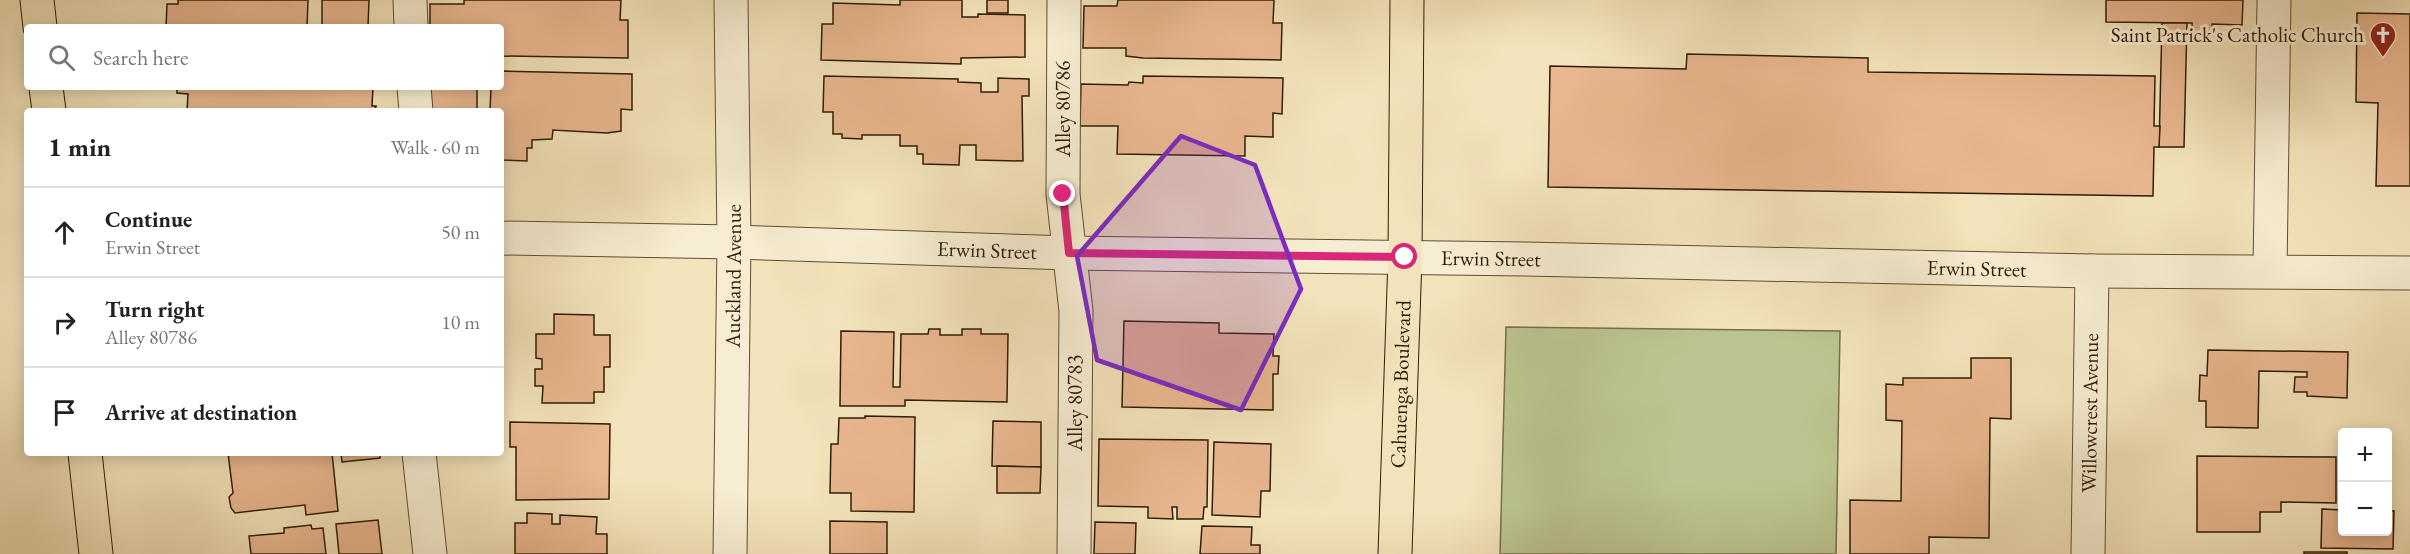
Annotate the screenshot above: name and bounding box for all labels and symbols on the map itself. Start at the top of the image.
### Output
church icon: Saint Patrick's Catholic Church [2368,20,2398,58]
place label: Saint Patrick's Catholic Church [2111,21,2364,48]
street label: Alley 80786 [1049,61,1076,158]
route end [1049,180,1075,206]
street label: Auckland Avenue [719,204,747,349]
street label: Erwin Street [936,235,1038,265]
route start [1391,243,1417,269]
street label: Erwin Street [1441,244,1541,272]
street label: Erwin Street [1926,254,2027,283]
street label: Cahuenga Boulevard [1384,299,1417,469]
street label: Willowcrest Avenue [2075,333,2104,493]
street label: Alley 80783 [1061,355,1088,452]

